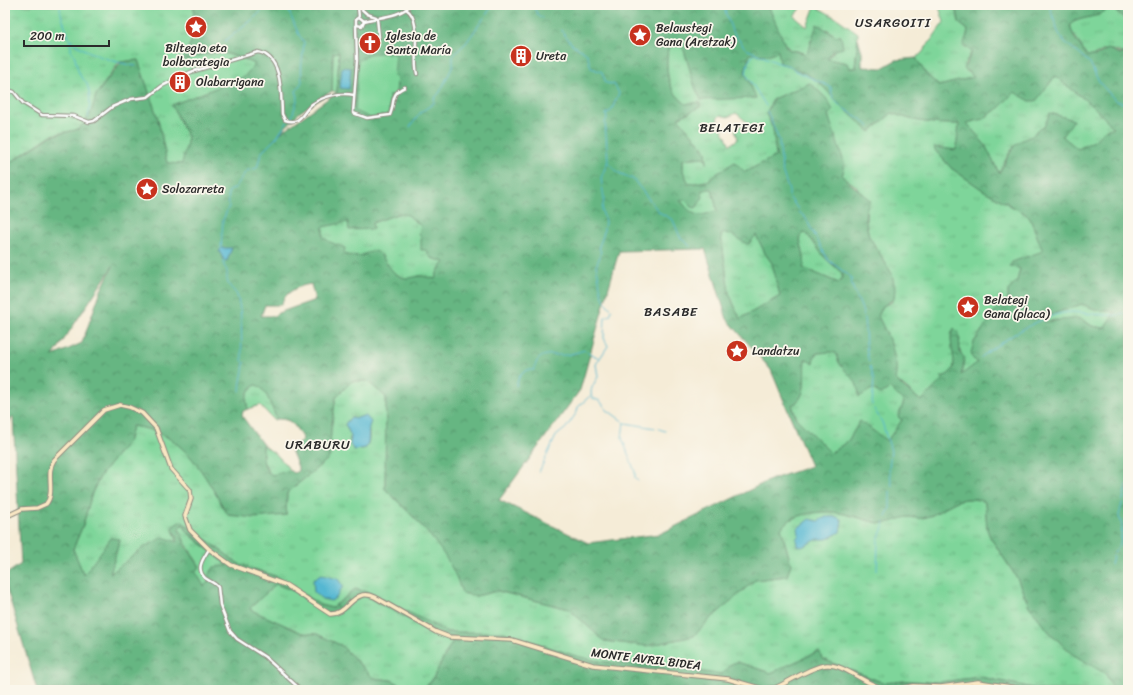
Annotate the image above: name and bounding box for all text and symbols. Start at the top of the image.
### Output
district label: USARGOITI [855,11,931,34]
place icon: Biltegia eta bolborategia [183,14,209,40]
place label: Belaustegi Gana (Aretzak) [656,17,736,53]
scale bar [24,22,109,48]
place icon: Belaustegi Gana (Aretzak) [627,22,653,48]
text: 200 m [30,25,64,47]
place label: Iglesia de Santa María [385,25,451,61]
church icon: Iglesia de Santa María [357,30,383,56]
place label: Biltegia eta bolborategia [163,37,229,73]
building icon: Ureta [508,43,534,69]
place label: Ureta [536,45,567,67]
building icon: Olabarrigana [167,69,193,95]
place label: Olabarrigana [196,71,264,93]
district label: BELATEGI [700,116,765,139]
place icon: Solozarreta [134,176,160,202]
place label: Solozarreta [162,178,225,200]
place label: Belategi Gana (placa) [984,289,1050,325]
place icon: Belategi Gana (placa) [955,294,981,320]
district label: BASABE [644,300,698,323]
place icon: Landatzu [724,338,750,364]
place label: Landatzu [752,340,800,362]
district label: URABURU [285,433,351,456]
street label: MONTE AVRIL BIDEA [590,641,702,677]

